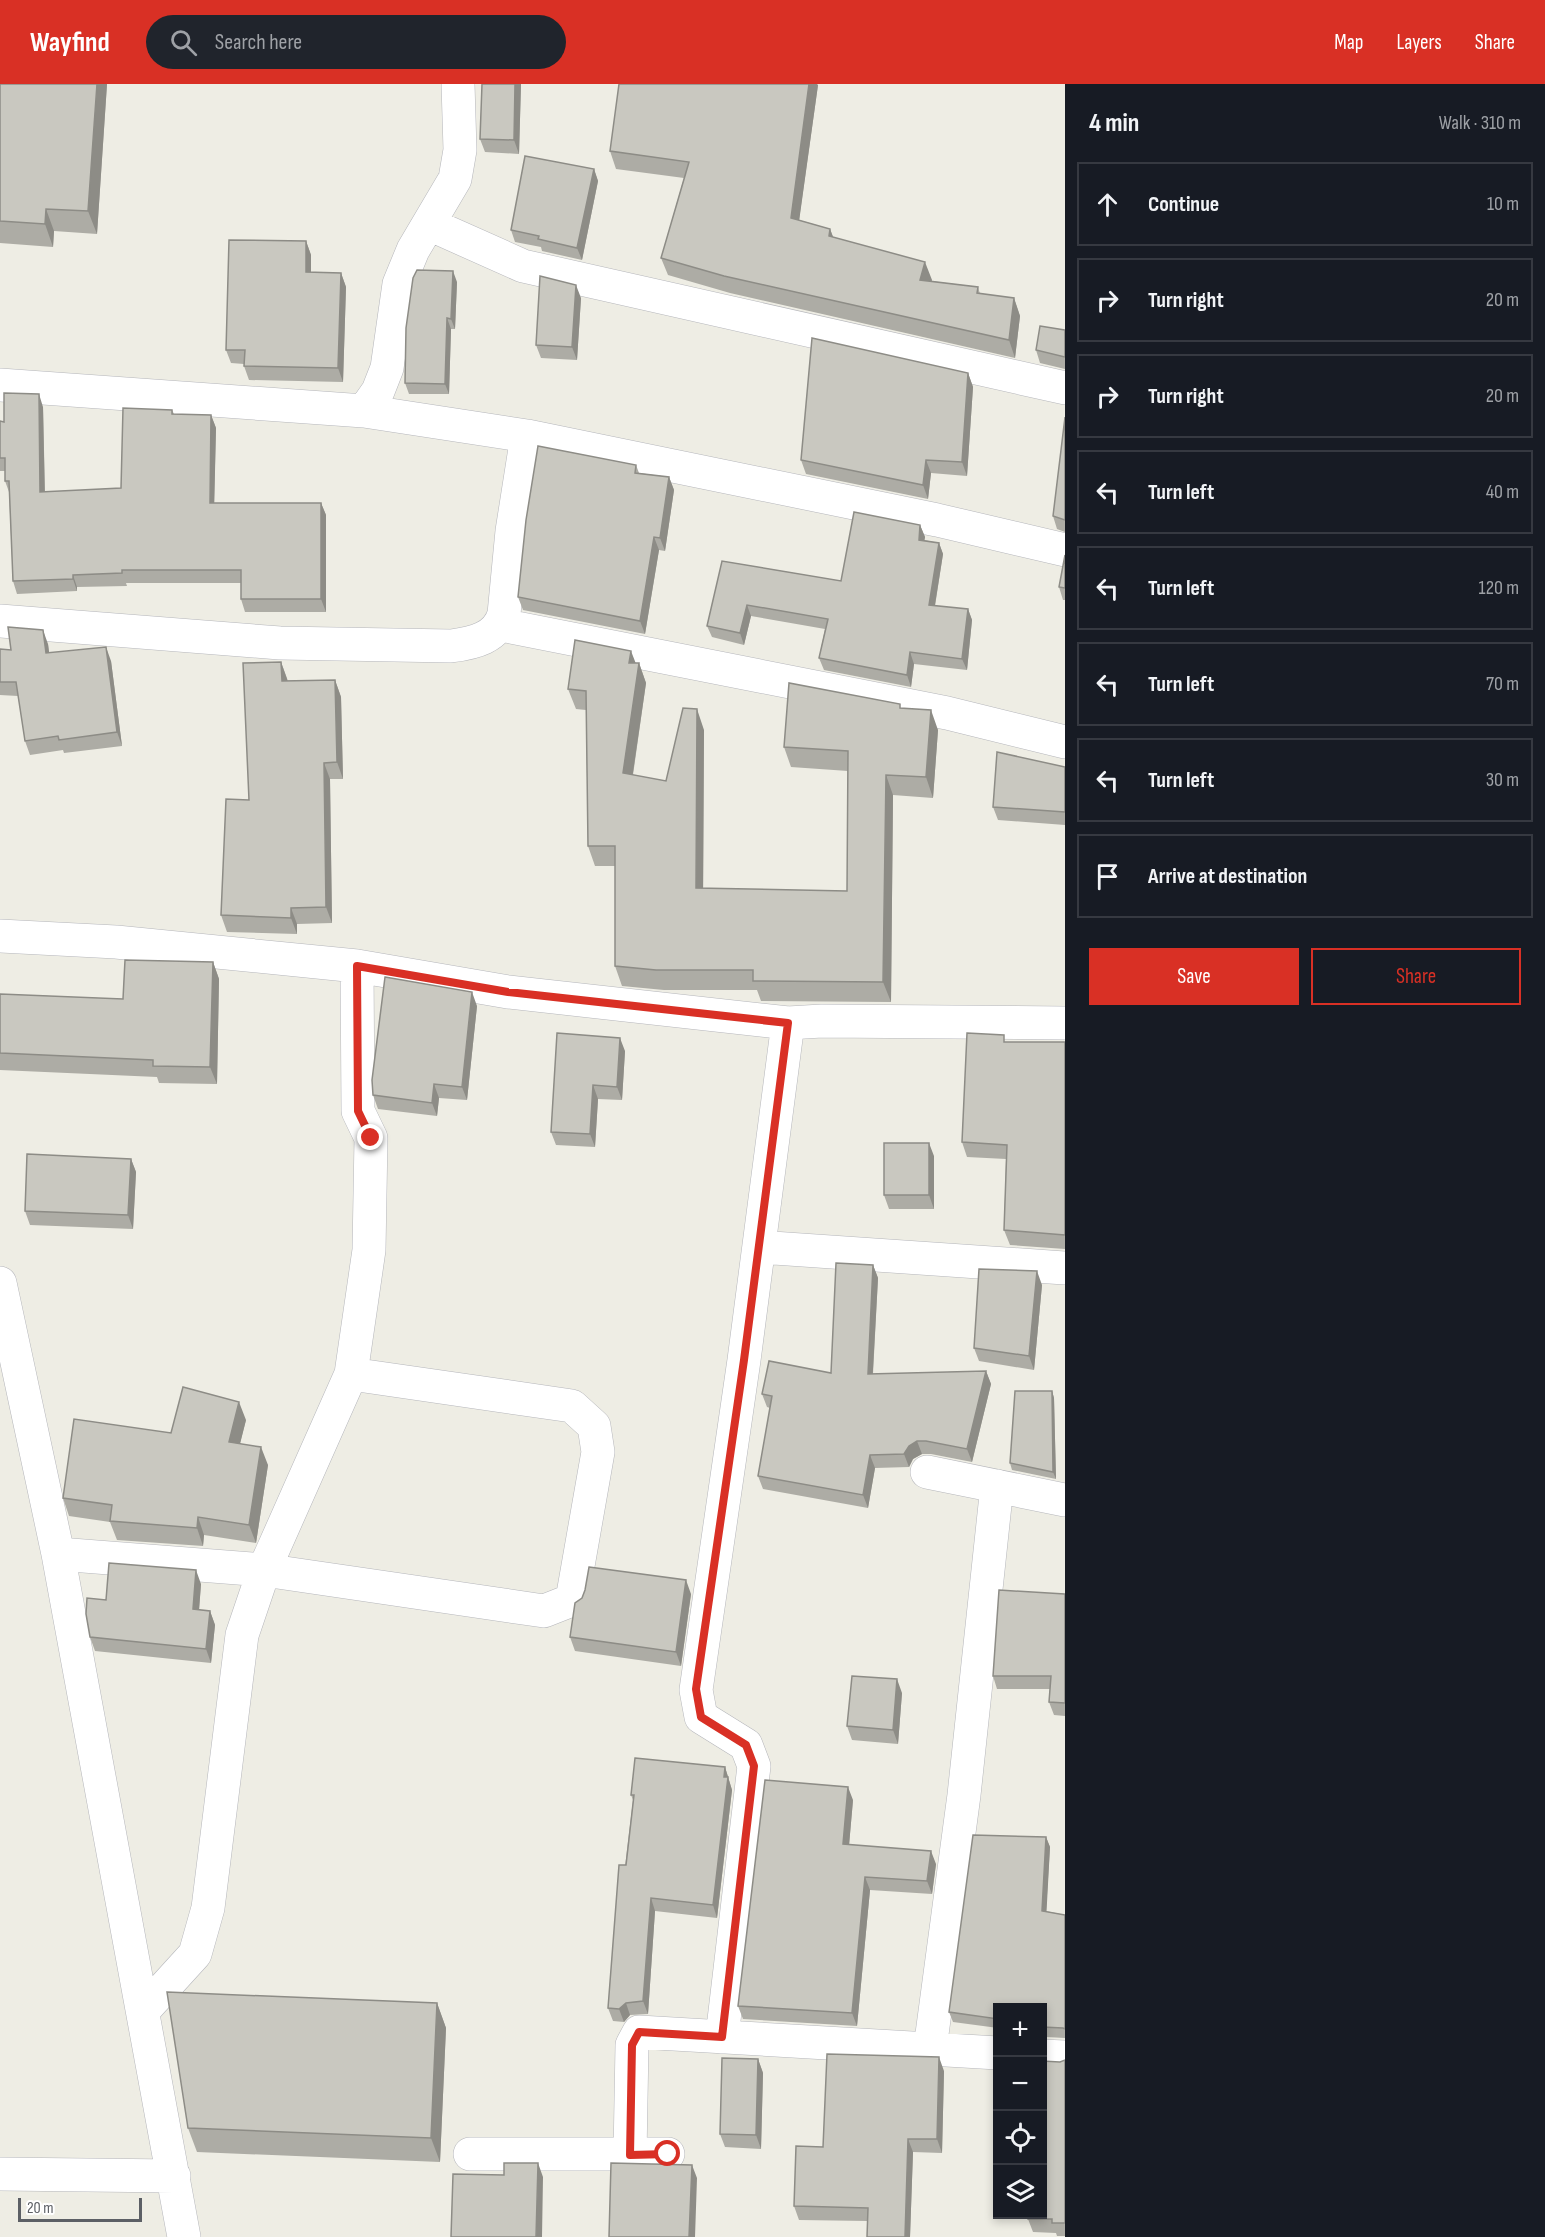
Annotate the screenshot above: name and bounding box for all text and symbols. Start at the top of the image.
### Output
search box [146,15,566,69]
text: Wayfind [30,26,110,59]
icon: search [167,26,200,59]
text: Search here [215,29,302,56]
text: Map [1334,30,1363,55]
text: Layers [1396,30,1442,55]
text: Share [1475,30,1515,55]
text: 4 min [1089,108,1139,139]
text: Walk · 310 m [1439,111,1521,135]
icon: ahead [1091,188,1124,221]
text: Continue [1148,191,1219,218]
text: 10 m [1487,192,1519,216]
icon: right [1091,284,1124,317]
text: Turn right [1148,287,1224,314]
text: 20 m [1486,288,1519,312]
icon: right [1091,380,1124,413]
text: Turn right [1148,383,1224,410]
text: 20 m [1486,384,1519,408]
icon: left [1091,476,1124,509]
text: Turn left [1148,479,1214,506]
text: 40 m [1486,480,1519,504]
icon: left [1091,572,1124,605]
text: Turn left [1148,575,1214,602]
text: 120 m [1479,576,1519,600]
icon: left [1091,668,1124,701]
text: Turn left [1148,671,1214,698]
text: 70 m [1486,672,1519,696]
icon: left [1091,764,1124,797]
text: Turn left [1148,767,1214,794]
text: 30 m [1486,768,1519,792]
icon: arrive [1091,860,1124,893]
text: Arrive at destination [1148,863,1307,890]
button: Save [1089,948,1299,1005]
button: Share [1311,948,1521,1005]
route end [357,1124,383,1150]
map controls [993,2003,1047,2219]
button: + [993,2003,1047,2057]
button: − [993,2057,1047,2111]
button: locate [993,2111,1047,2165]
route start [654,2140,680,2166]
button: layers [993,2165,1047,2219]
scale bar [18,2195,142,2222]
text: 20 m [27,2199,54,2218]

